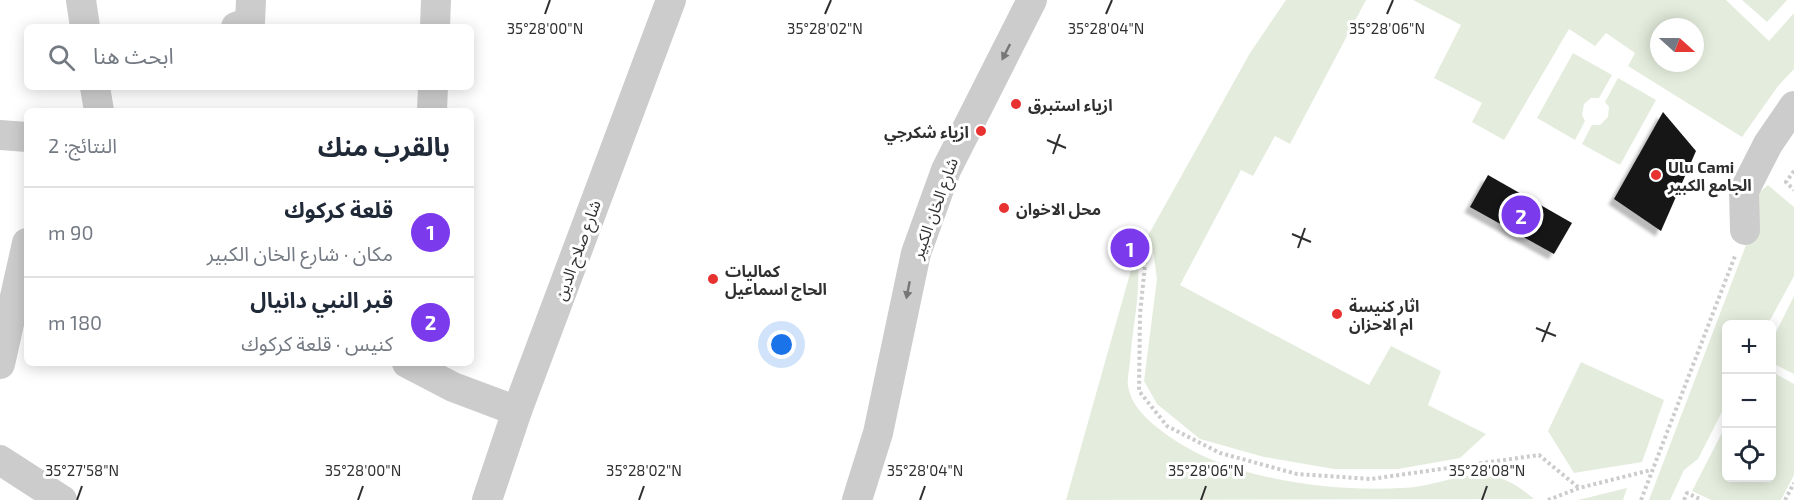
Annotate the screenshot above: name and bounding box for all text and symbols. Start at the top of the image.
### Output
north arrow [1650,18,1704,72]
text: 35°28'00"N [507,19,583,37]
text: 35°28'02"N [787,19,863,37]
text: 35°28'04"N [1068,19,1144,37]
text: 35°28'06"N [1349,19,1425,37]
search box [24,24,474,90]
icon: search [45,41,78,74]
text: ابحث هنا [93,42,174,68]
one-way arrow [1001,44,1011,61]
place label: ازياء استبرق [1028,95,1113,115]
marker: ازياء استبرق [1009,97,1023,111]
place label: ازياء شكرجي [884,122,969,145]
marker: ازياء شكرجي [974,124,988,138]
text: بالقرب منك [318,130,450,161]
text: النتائج: 2 [48,133,117,157]
street label: شارع الخان الكبير [907,155,965,263]
place label: Ulu Cami الجامع الكبير [1667,157,1752,198]
marker: Ulu Cami الجامع الكبير [1649,168,1663,182]
pin: 2 [1502,192,1540,238]
text: قلعة كركوك [284,196,393,222]
street label: شارع صلاح الدين [550,197,608,304]
place label: محل الاخوان [1016,199,1101,219]
marker: محل الاخوان [997,201,1011,215]
text: 90 m [48,220,94,244]
text: 1 [426,220,435,244]
pin: 1 [1110,226,1150,270]
text: مكان · شارع الخان الكبير [207,241,393,265]
place label: كماليات الحاج اسماعيل [725,261,827,301]
marker: كماليات الحاج اسماعيل [706,272,720,286]
one-way arrow [903,280,913,299]
text: قبر النبي دانيال [250,286,393,312]
place label: اثار كنيسة ام الاحزان [1349,296,1419,336]
marker: اثار كنيسة ام الاحزان [1330,307,1344,321]
text: 180 m [48,310,102,334]
text: 2 [425,310,436,334]
map controls [1722,320,1776,482]
button: + [1722,320,1776,374]
your location [767,330,796,359]
text: كنيس · قلعة كركوك [241,331,393,355]
button: − [1722,374,1776,428]
button: locate [1722,428,1776,482]
text: 35°27'58"N [45,461,119,479]
text: 35°28'00"N [325,461,401,479]
text: 35°28'02"N [606,461,682,479]
text: 35°28'04"N [887,461,963,479]
text: 35°28'06"N [1168,461,1244,479]
text: 35°28'08"N [1449,461,1525,479]

